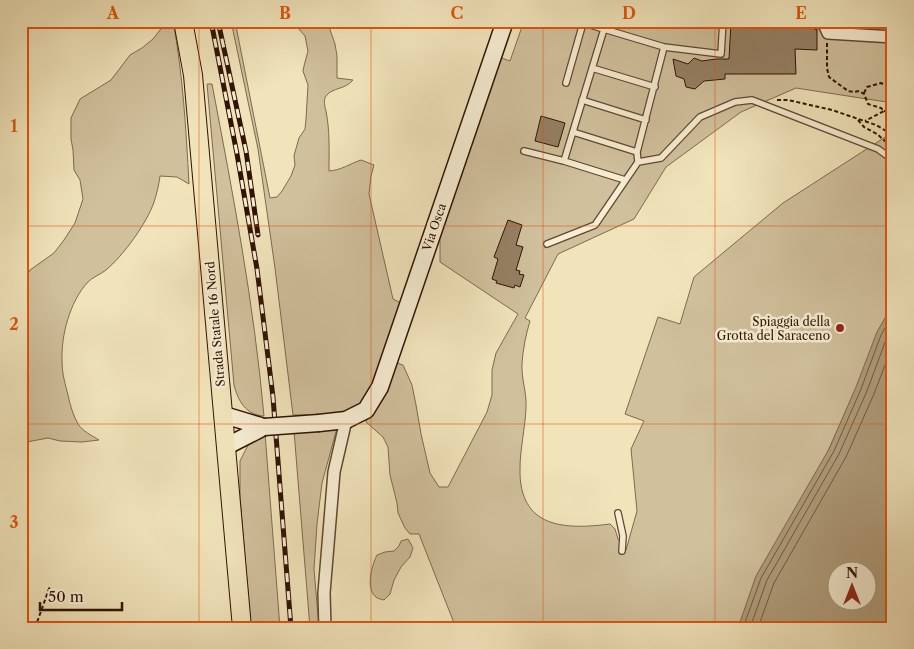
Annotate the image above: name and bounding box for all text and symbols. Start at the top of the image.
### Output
text: A [106,3,120,23]
text: B [279,3,291,23]
text: C [451,3,463,23]
text: D [622,3,636,23]
text: E [795,3,807,23]
text: 1 [10,116,18,136]
street label: Via Osca [419,201,449,254]
street label: Strada Statale 16 Nord [202,260,228,387]
text: 2 [9,314,19,334]
place label: Spiaggia della Grotta del Saraceno [717,314,831,343]
marker: Spiaggia della Grotta del Saraceno [834,322,846,334]
text: 3 [9,512,19,532]
north arrow [826,562,876,612]
text: N [846,564,858,582]
scale bar [40,579,122,611]
text: 50 m [48,587,84,606]

